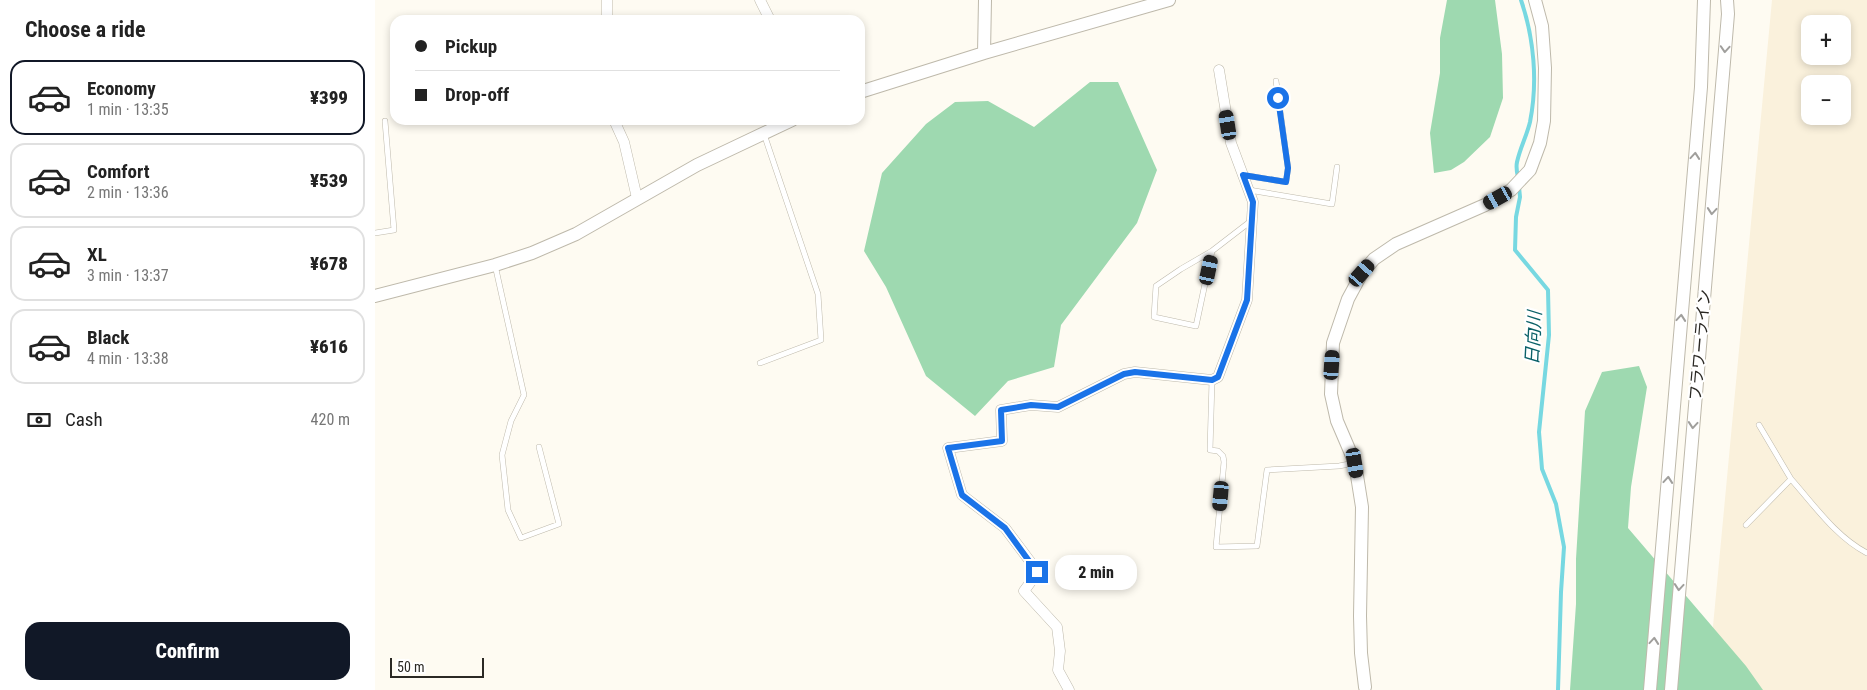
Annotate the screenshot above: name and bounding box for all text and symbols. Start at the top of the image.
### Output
map controls [1801,15,1851,125]
button: + [1801,15,1851,65]
text: Choose a ride [25,17,146,42]
text: Pickup [445,35,497,58]
one-way arrow [1720,45,1731,53]
icon: car [27,75,72,120]
button: − [1801,75,1851,125]
text: Economy [87,77,156,100]
text: Drop-off [445,83,509,106]
text: ¥399 [310,86,348,109]
route start [1267,87,1289,109]
text: 1 min · 13:35 [87,100,169,119]
car [1218,109,1237,141]
one-way arrow [1689,151,1700,159]
icon: car [27,158,72,203]
text: Comfort [87,160,150,183]
text: ¥539 [310,169,348,192]
text: 2 min · 13:36 [87,183,169,202]
car [1481,184,1514,212]
one-way arrow [1706,207,1717,215]
icon: car [27,241,72,286]
text: XL [87,243,107,266]
text: ¥678 [310,252,348,275]
car [1198,254,1219,286]
car [1346,257,1377,289]
text: 3 min · 13:37 [87,266,169,285]
street label: フラワーライン [1686,288,1714,402]
water label: 日向川 [1521,308,1545,366]
one-way arrow [1676,313,1687,321]
icon: car [27,324,72,369]
text: Black [87,326,129,349]
text: ¥616 [310,335,348,358]
text: 4 min · 13:38 [87,349,169,368]
car [1323,350,1340,380]
icon: cash [25,406,53,434]
text: Cash [65,408,103,431]
text: 420 m [311,410,350,429]
one-way arrow [1688,421,1699,429]
car [1345,447,1364,479]
one-way arrow [1662,475,1673,483]
car [1212,480,1229,512]
callout: 2 min [1055,554,1137,590]
route end [1026,561,1048,583]
text: 2 min [1078,563,1114,582]
one-way arrow [1674,583,1685,591]
button: Confirm [25,622,350,680]
one-way arrow [1648,637,1659,645]
scale bar [390,655,484,678]
text: 50 m [397,659,425,675]

